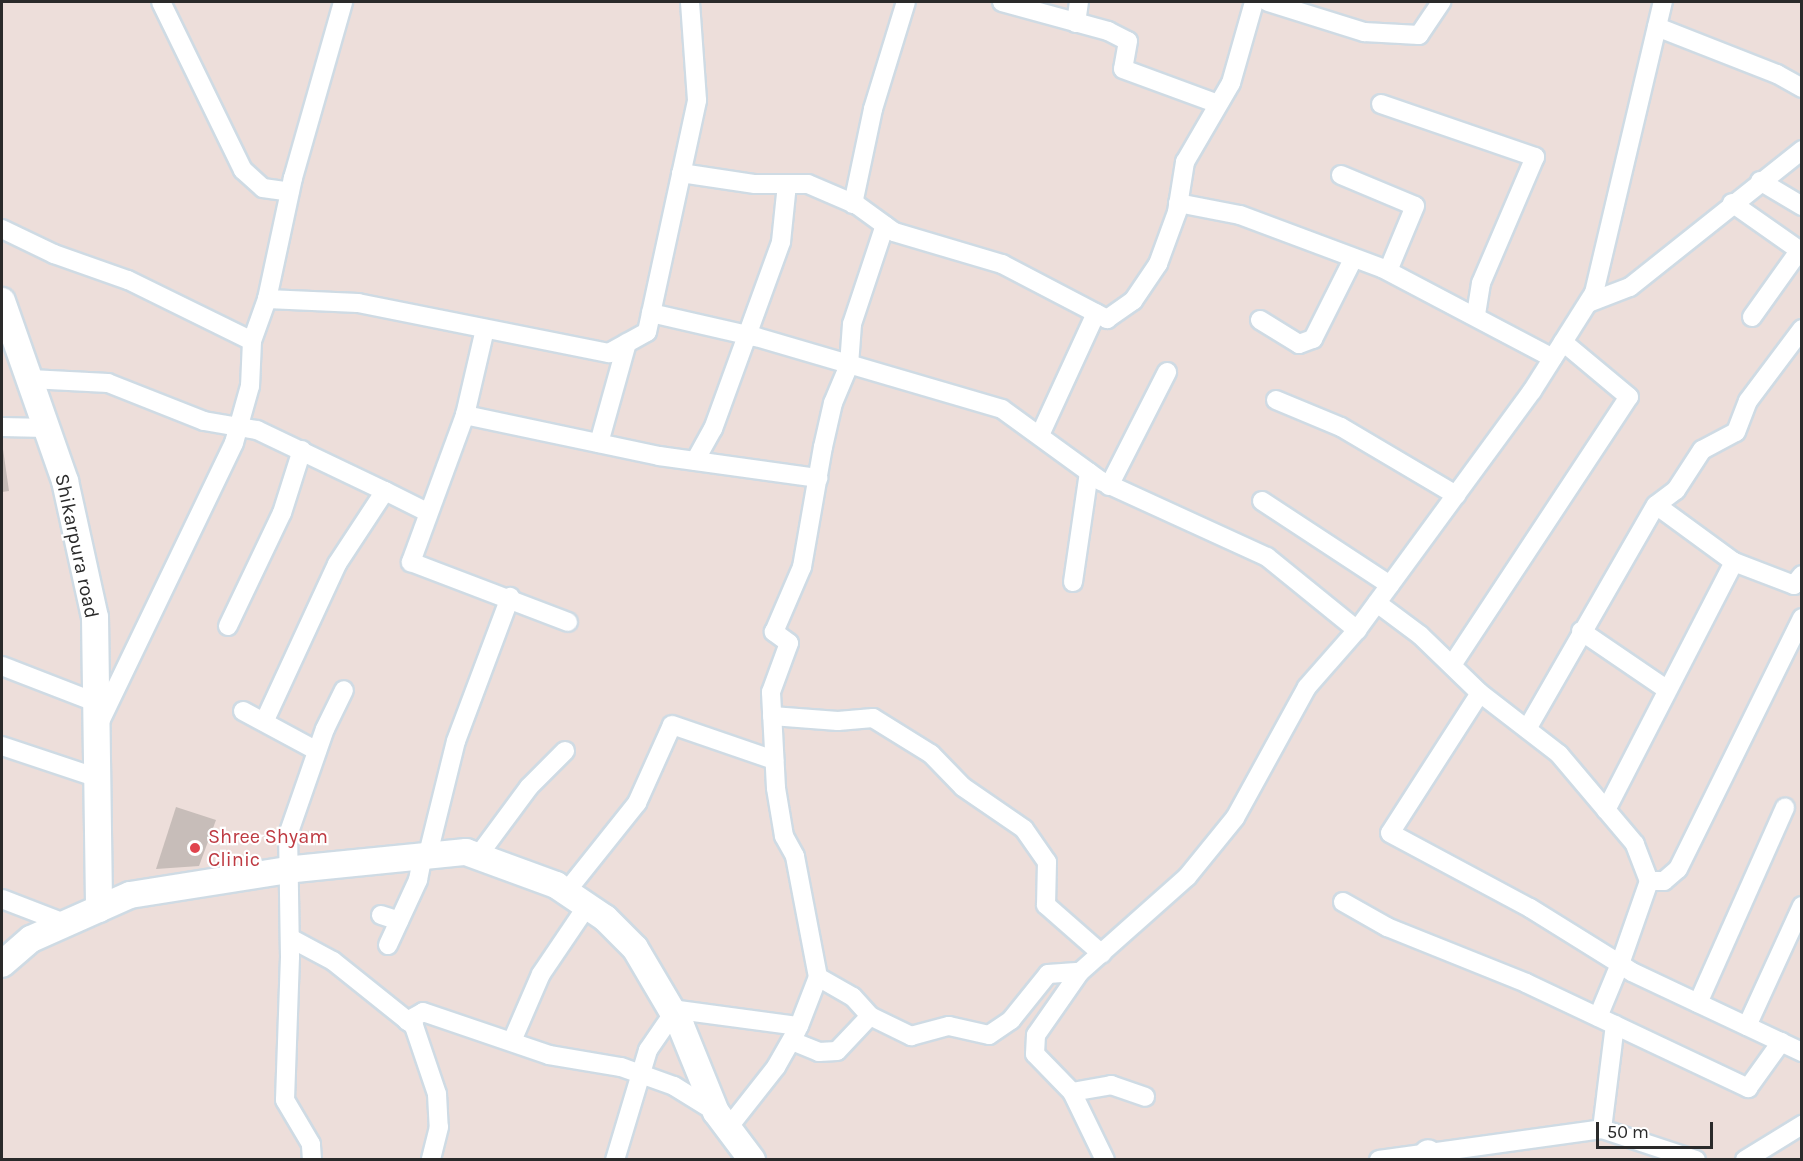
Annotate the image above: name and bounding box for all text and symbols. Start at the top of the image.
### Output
street label: Shikarpura road [50,471,104,621]
place label: Shree Shyam Clinic [208,825,328,872]
marker: Shree Shyam Clinic [186,839,204,857]
scale bar [1599,1110,1716,1148]
text: 50 m [1607,1121,1649,1143]

